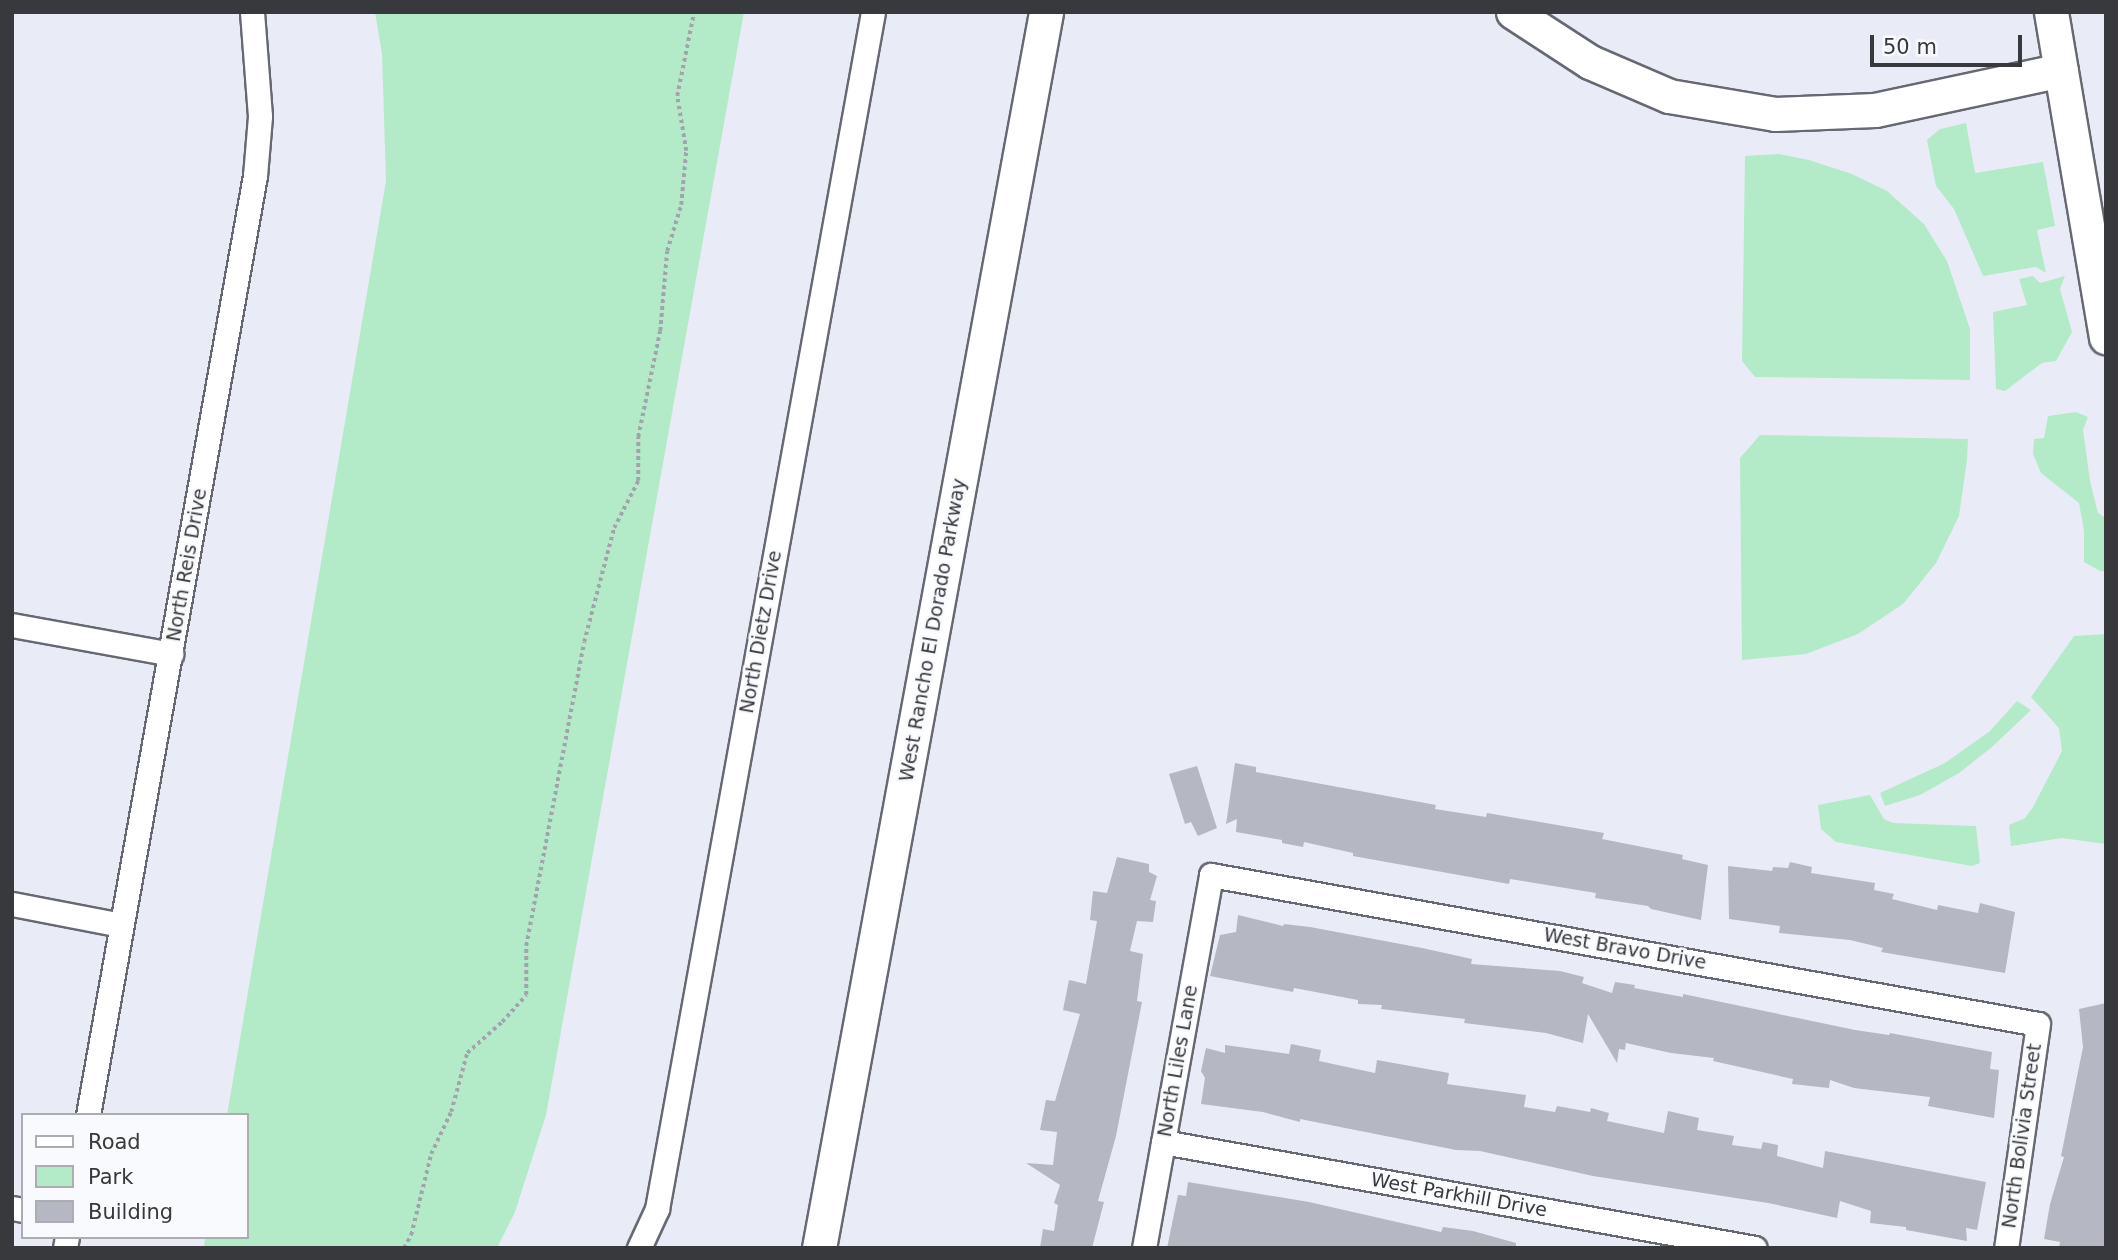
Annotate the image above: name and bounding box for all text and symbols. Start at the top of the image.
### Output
scale bar [1873,21,2025,65]
text: 50 m [1883,35,1937,59]
street label: West Rancho El Dorado Parkway [895,477,971,783]
street label: North Reis Drive [162,487,212,643]
street label: North Dietz Drive [735,549,787,715]
street label: West Bravo Drive [1542,923,1708,975]
street label: North Liles Lane [1153,983,1203,1139]
street label: North Bolivia Street [1998,1042,2046,1230]
legend [21,1113,248,1239]
text: Road [88,1130,141,1154]
text: Park [88,1165,133,1189]
street label: West Parkhill Drive [1369,1168,1549,1222]
text: Building [88,1200,173,1224]

